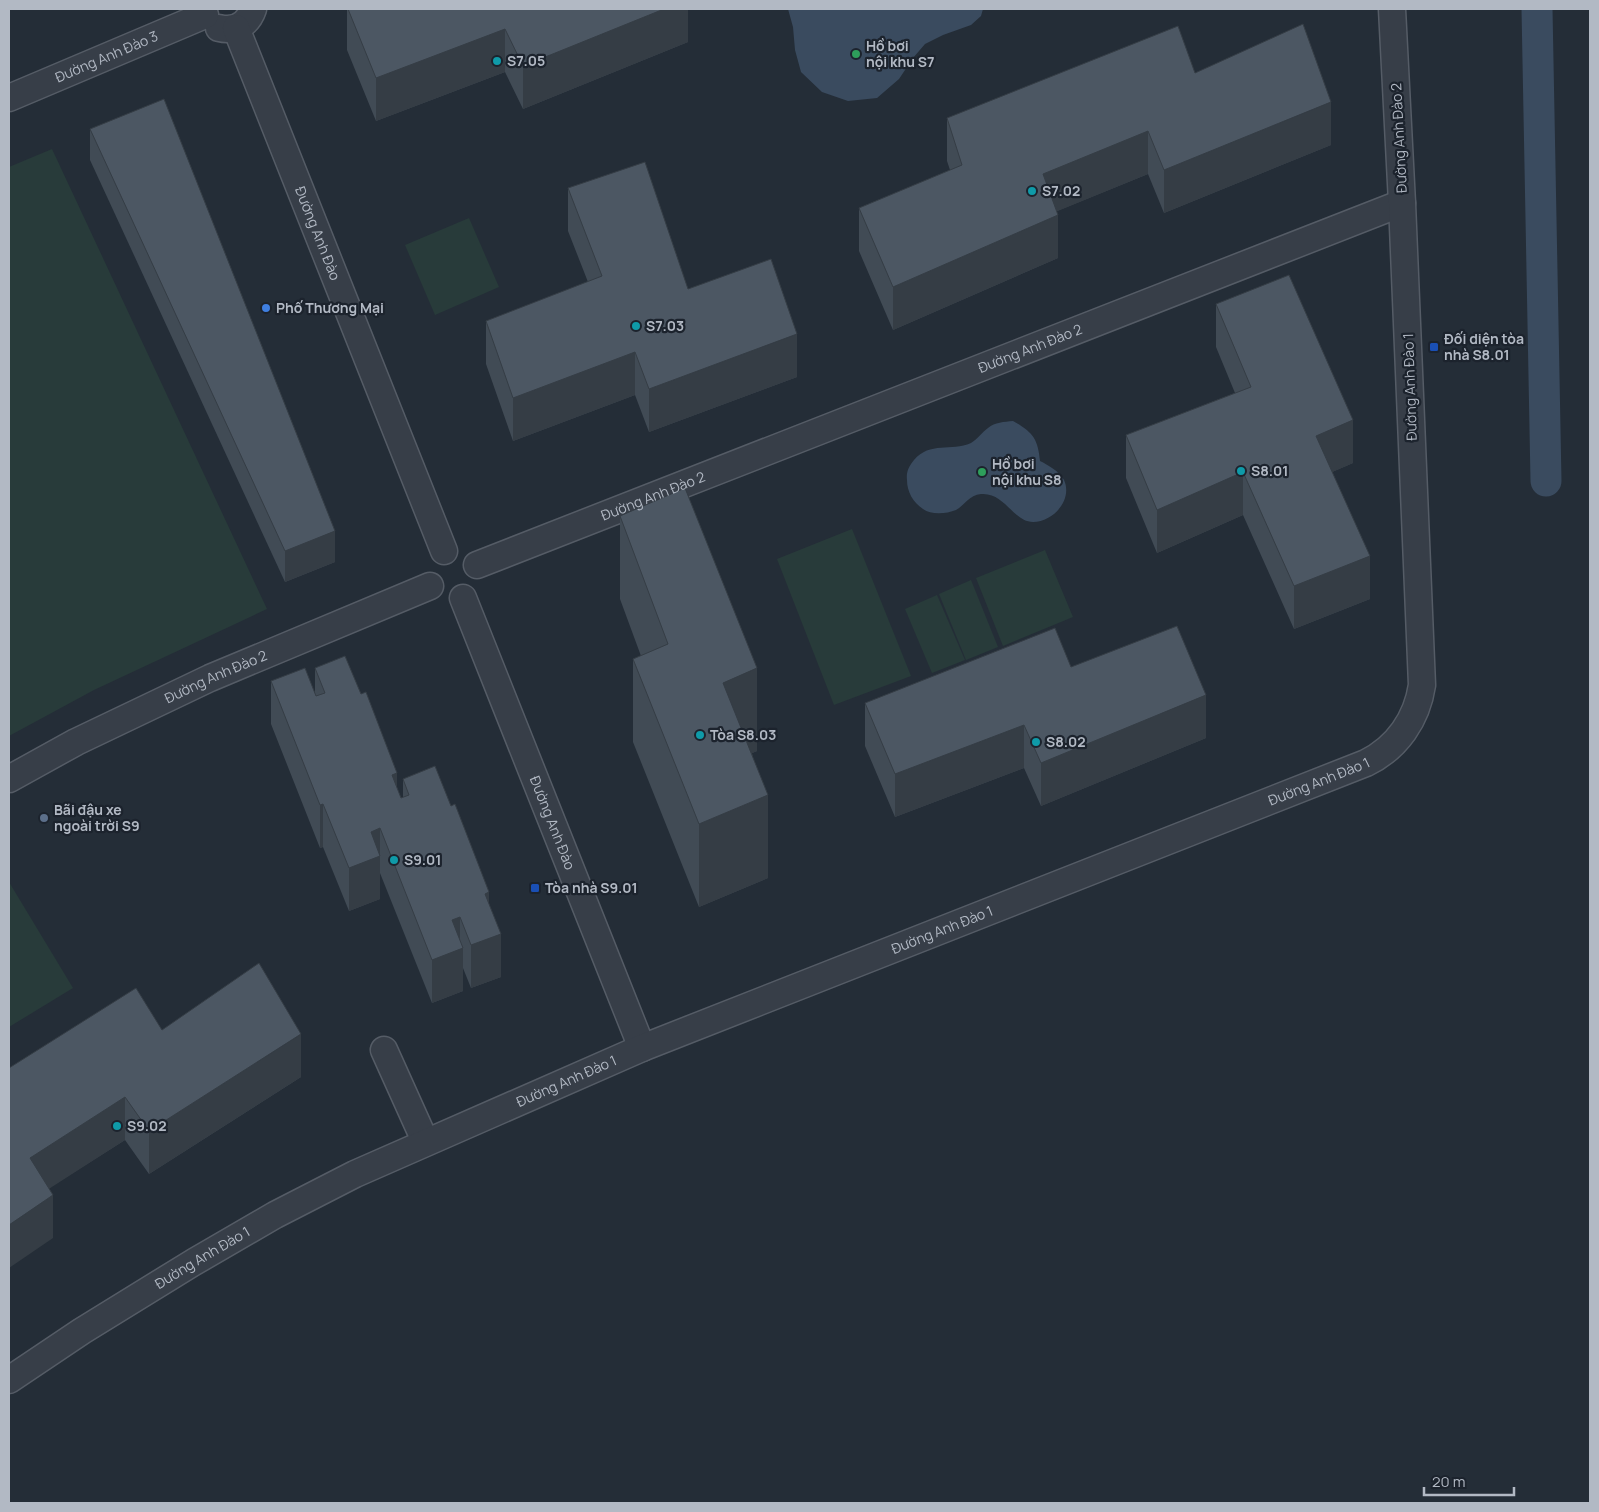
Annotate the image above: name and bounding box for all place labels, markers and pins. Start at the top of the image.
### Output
place label: Hồ bơi nội khu S7 [866,36,935,71]
marker: Hồ bơi nội khu S7 [850,48,862,60]
place label: S7.05 [507,51,545,70]
marker: S7.05 [491,55,503,67]
place label: S7.02 [1042,181,1080,200]
marker: S7.02 [1026,185,1038,197]
place label: Phố Thương Mại [276,298,384,317]
marker: Phố Thương Mại [260,302,272,314]
place label: S7.03 [646,316,684,335]
marker: S7.03 [630,320,642,332]
place label: Đối diện tòa nhà S8.01 [1444,329,1524,364]
marker: Đối diện tòa nhà S8.01 [1428,341,1440,353]
place label: Hồ bơi nội khu S8 [992,454,1062,489]
place label: S8.01 [1251,461,1288,480]
marker: S8.01 [1235,465,1247,477]
marker: Hồ bơi nội khu S8 [976,466,988,478]
place label: Tòa S8.03 [710,725,776,744]
marker: Tòa S8.03 [694,729,706,741]
place label: S8.02 [1046,732,1086,751]
marker: S8.02 [1030,736,1042,748]
place label: Bãi đậu xe ngoài trời S9 [54,800,140,835]
marker: Bãi đậu xe ngoài trời S9 [38,812,50,824]
place label: S9.01 [404,850,441,869]
marker: S9.01 [388,854,400,866]
place label: Tòa nhà S9.01 [545,878,638,897]
marker: Tòa nhà S9.01 [529,882,541,894]
place label: S9.02 [127,1116,167,1135]
marker: S9.02 [111,1120,123,1132]

